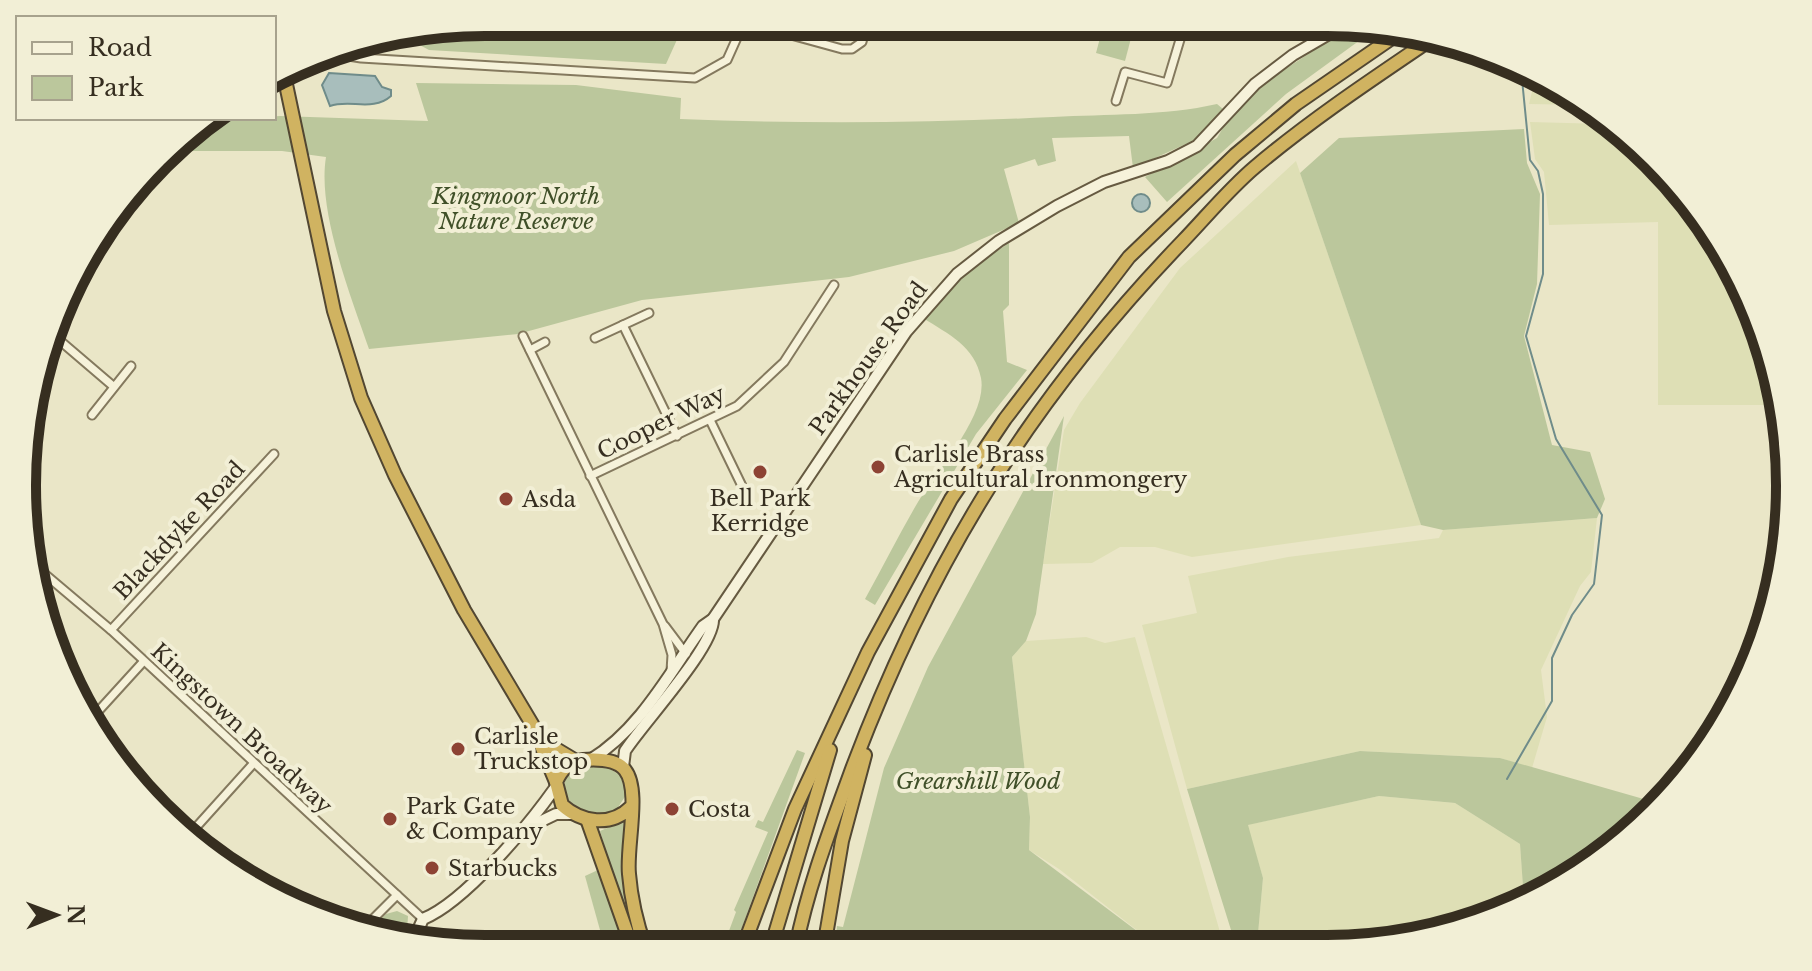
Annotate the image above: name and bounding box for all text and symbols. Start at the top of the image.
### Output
legend [16,16,276,120]
text: Road [88,33,152,62]
text: Park [88,73,144,102]
park label: Kingmoor North Nature Reserve [431,183,600,235]
street label: Parkhouse Road [804,276,933,440]
street label: Cooper Way [593,380,730,465]
place label: Carlisle Brass Agricultural Ironmongery [893,441,1187,493]
street label: Blackdyke Road [108,455,251,605]
marker: Carlisle Brass Agricultural Ironmongery [869,458,887,476]
marker: Bell Park Kerridge [751,463,769,481]
place label: Bell Park Kerridge [709,485,811,537]
place label: Asda [521,486,577,513]
marker: Asda [497,490,515,508]
street label: Kingstown Broadway [145,637,338,819]
place label: Carlisle Truckstop [474,723,588,775]
marker: Carlisle Truckstop [449,740,467,758]
park label: Grearshill Wood [896,768,1061,795]
place label: Park Gate & Company [406,793,543,845]
place label: Costa [688,796,751,823]
marker: Costa [663,800,681,818]
marker: Park Gate & Company [381,810,399,828]
place label: Starbucks [448,855,558,882]
marker: Starbucks [423,859,441,877]
north arrow [16,875,96,955]
text: N [62,904,89,926]

